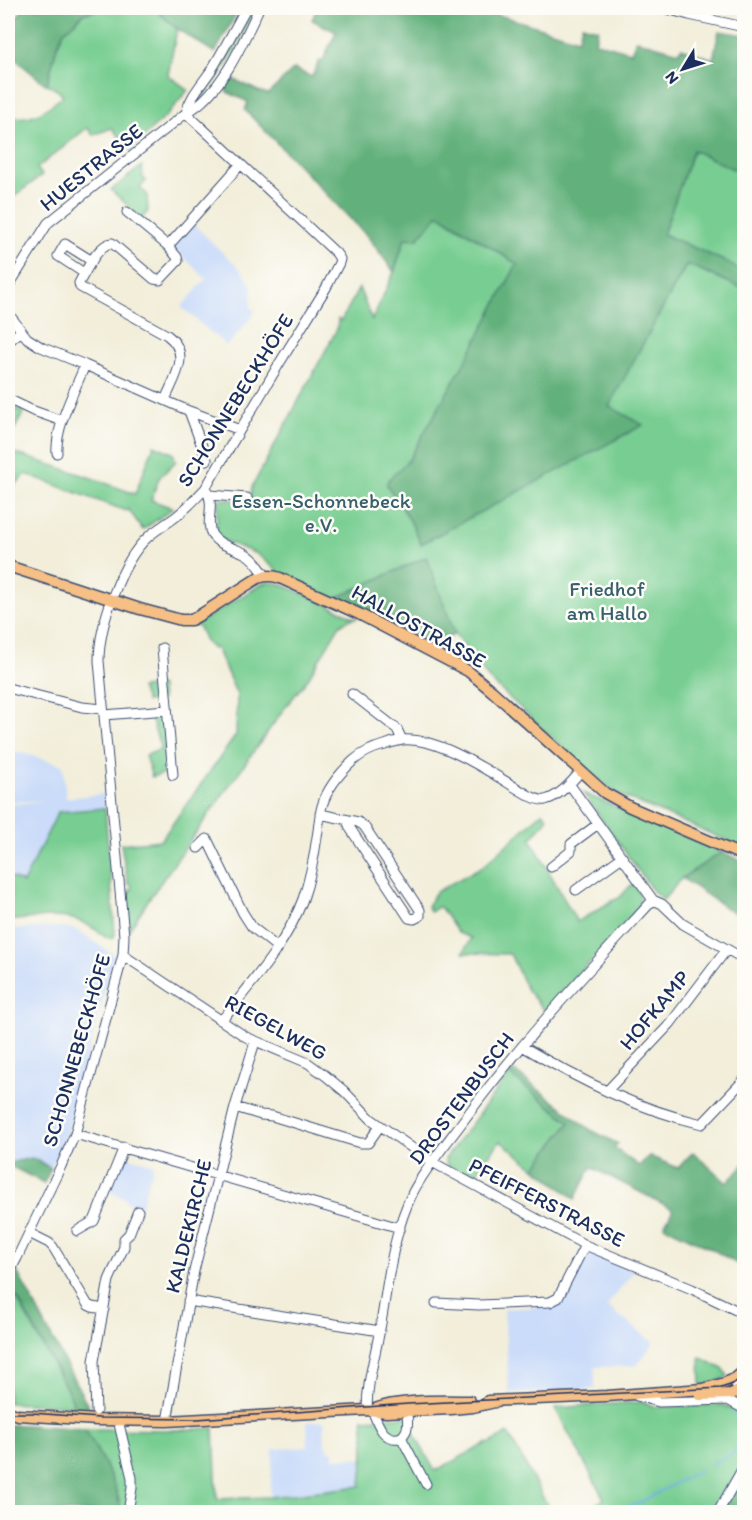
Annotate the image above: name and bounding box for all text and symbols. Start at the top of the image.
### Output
north arrow [653,39,713,99]
text: N [661,68,682,88]
street label: HUESTRASSE [35,118,147,216]
street label: SCHONNEBECKHÖFE [172,309,298,491]
park label: Essen-Schonnebeck e.V. [231,488,411,537]
park label: Friedhof am Hallo [567,576,647,625]
street label: HALLOSTRASSE [348,579,490,673]
street label: SCHONNEBECKHÖFE [37,951,115,1149]
street label: HOFKAMP [614,965,694,1055]
street label: RIEGELWEG [221,989,331,1065]
street label: DROSTENBUSCH [403,1027,519,1169]
street label: PFEIFFERSTRASSE [465,1152,629,1252]
street label: KALDEKIRCHE [159,1157,217,1295]

